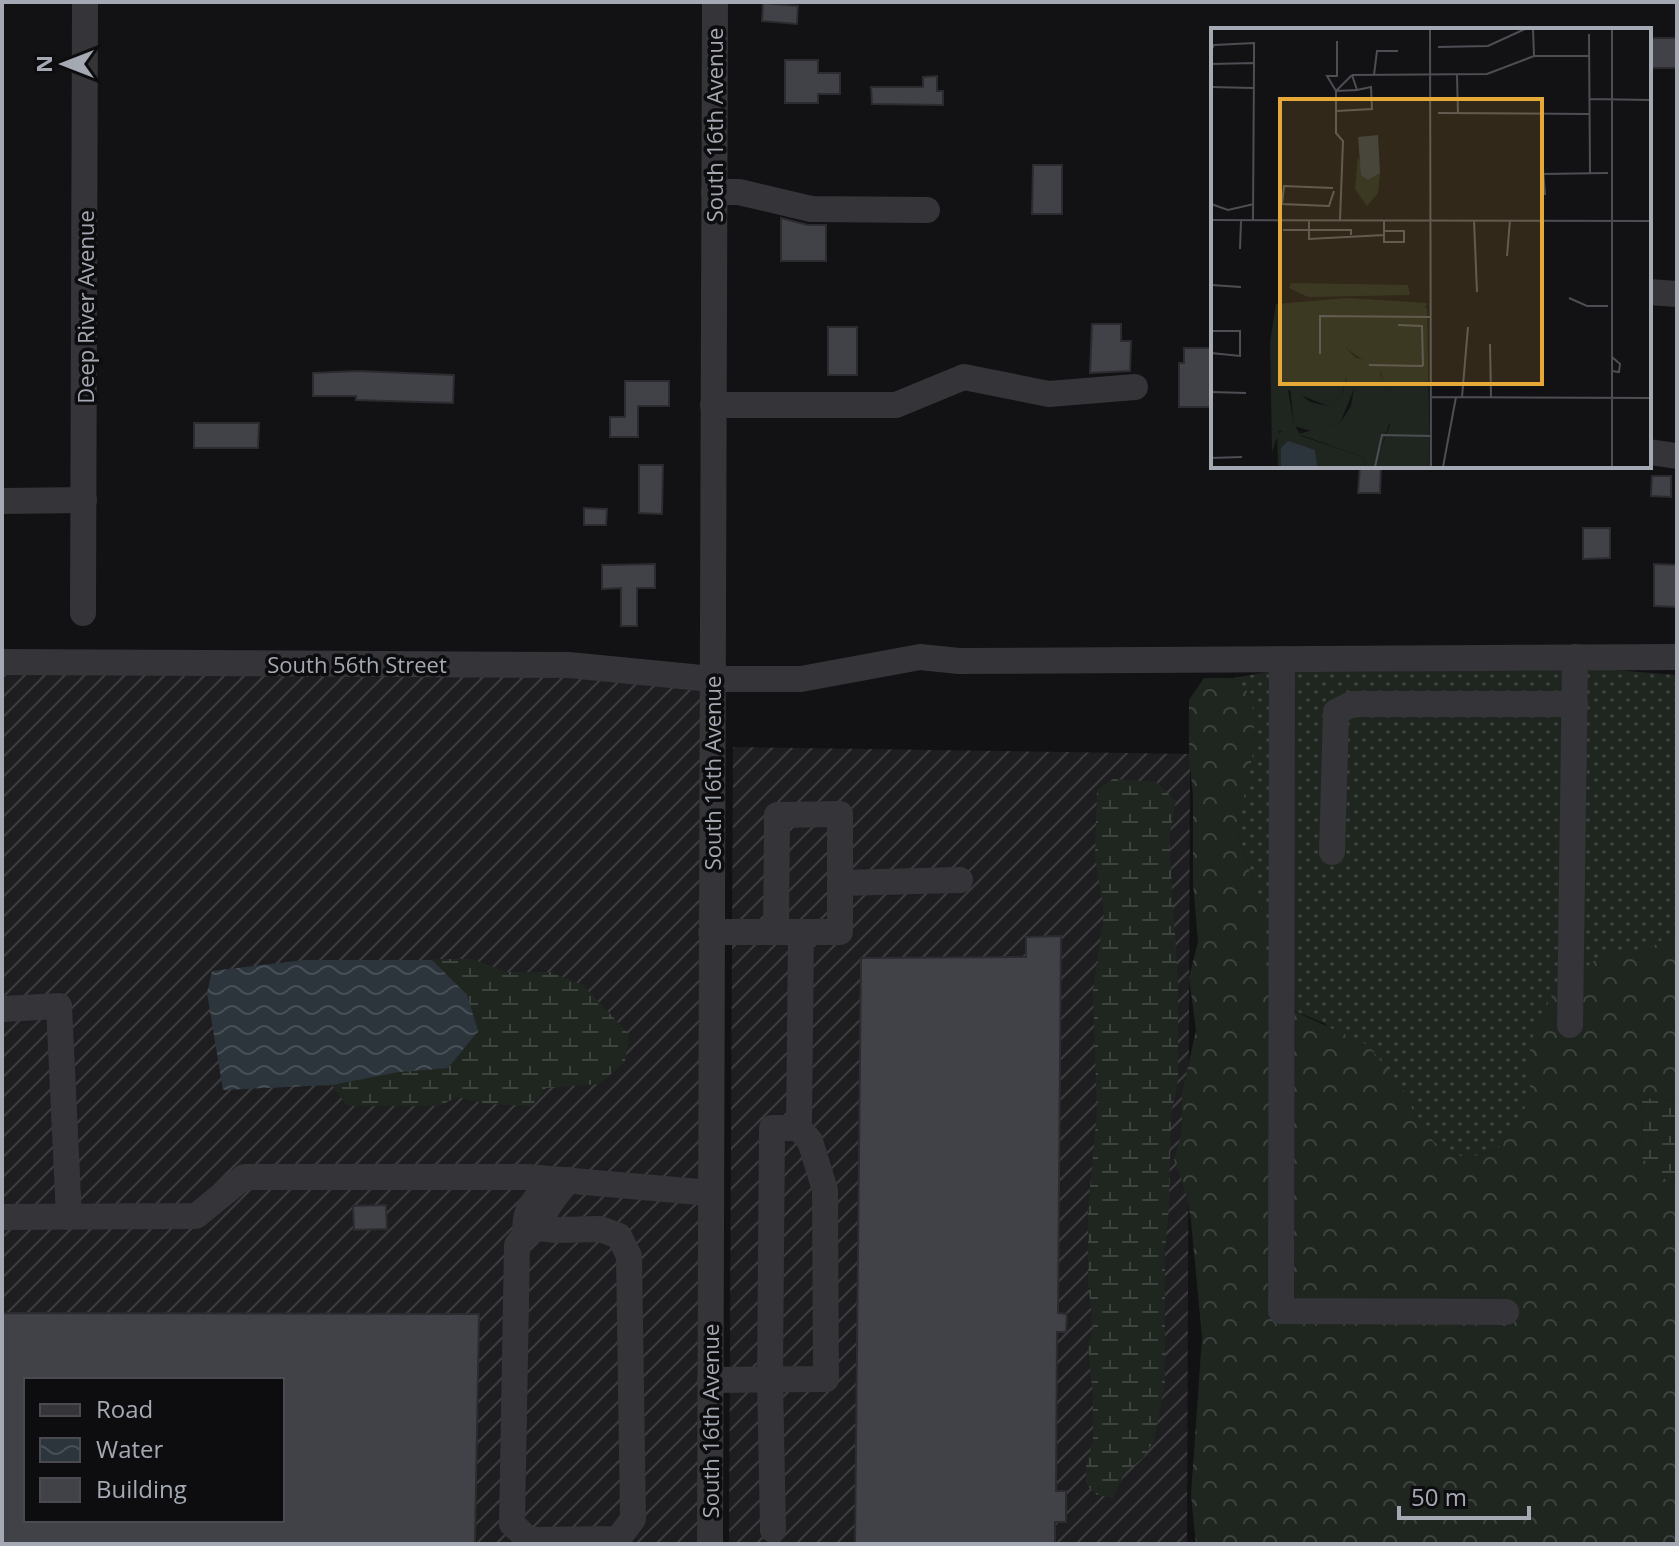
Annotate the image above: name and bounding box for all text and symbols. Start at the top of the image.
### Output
north arrow [24,24,104,104]
street label: South 16th Avenue [699,28,729,222]
inset map [1211,28,1651,468]
text: N [28,55,58,73]
street label: Deep River Avenue [70,210,100,404]
street label: South 56th Street [267,649,447,679]
street label: South 16th Avenue [697,676,727,870]
street label: South 16th Avenue [695,1324,725,1518]
legend [24,1378,284,1522]
text: Road [96,1392,153,1425]
text: Water [96,1432,164,1465]
scale bar [1399,1470,1529,1520]
text: Building [96,1472,187,1505]
text: 50 m [1411,1480,1467,1513]

